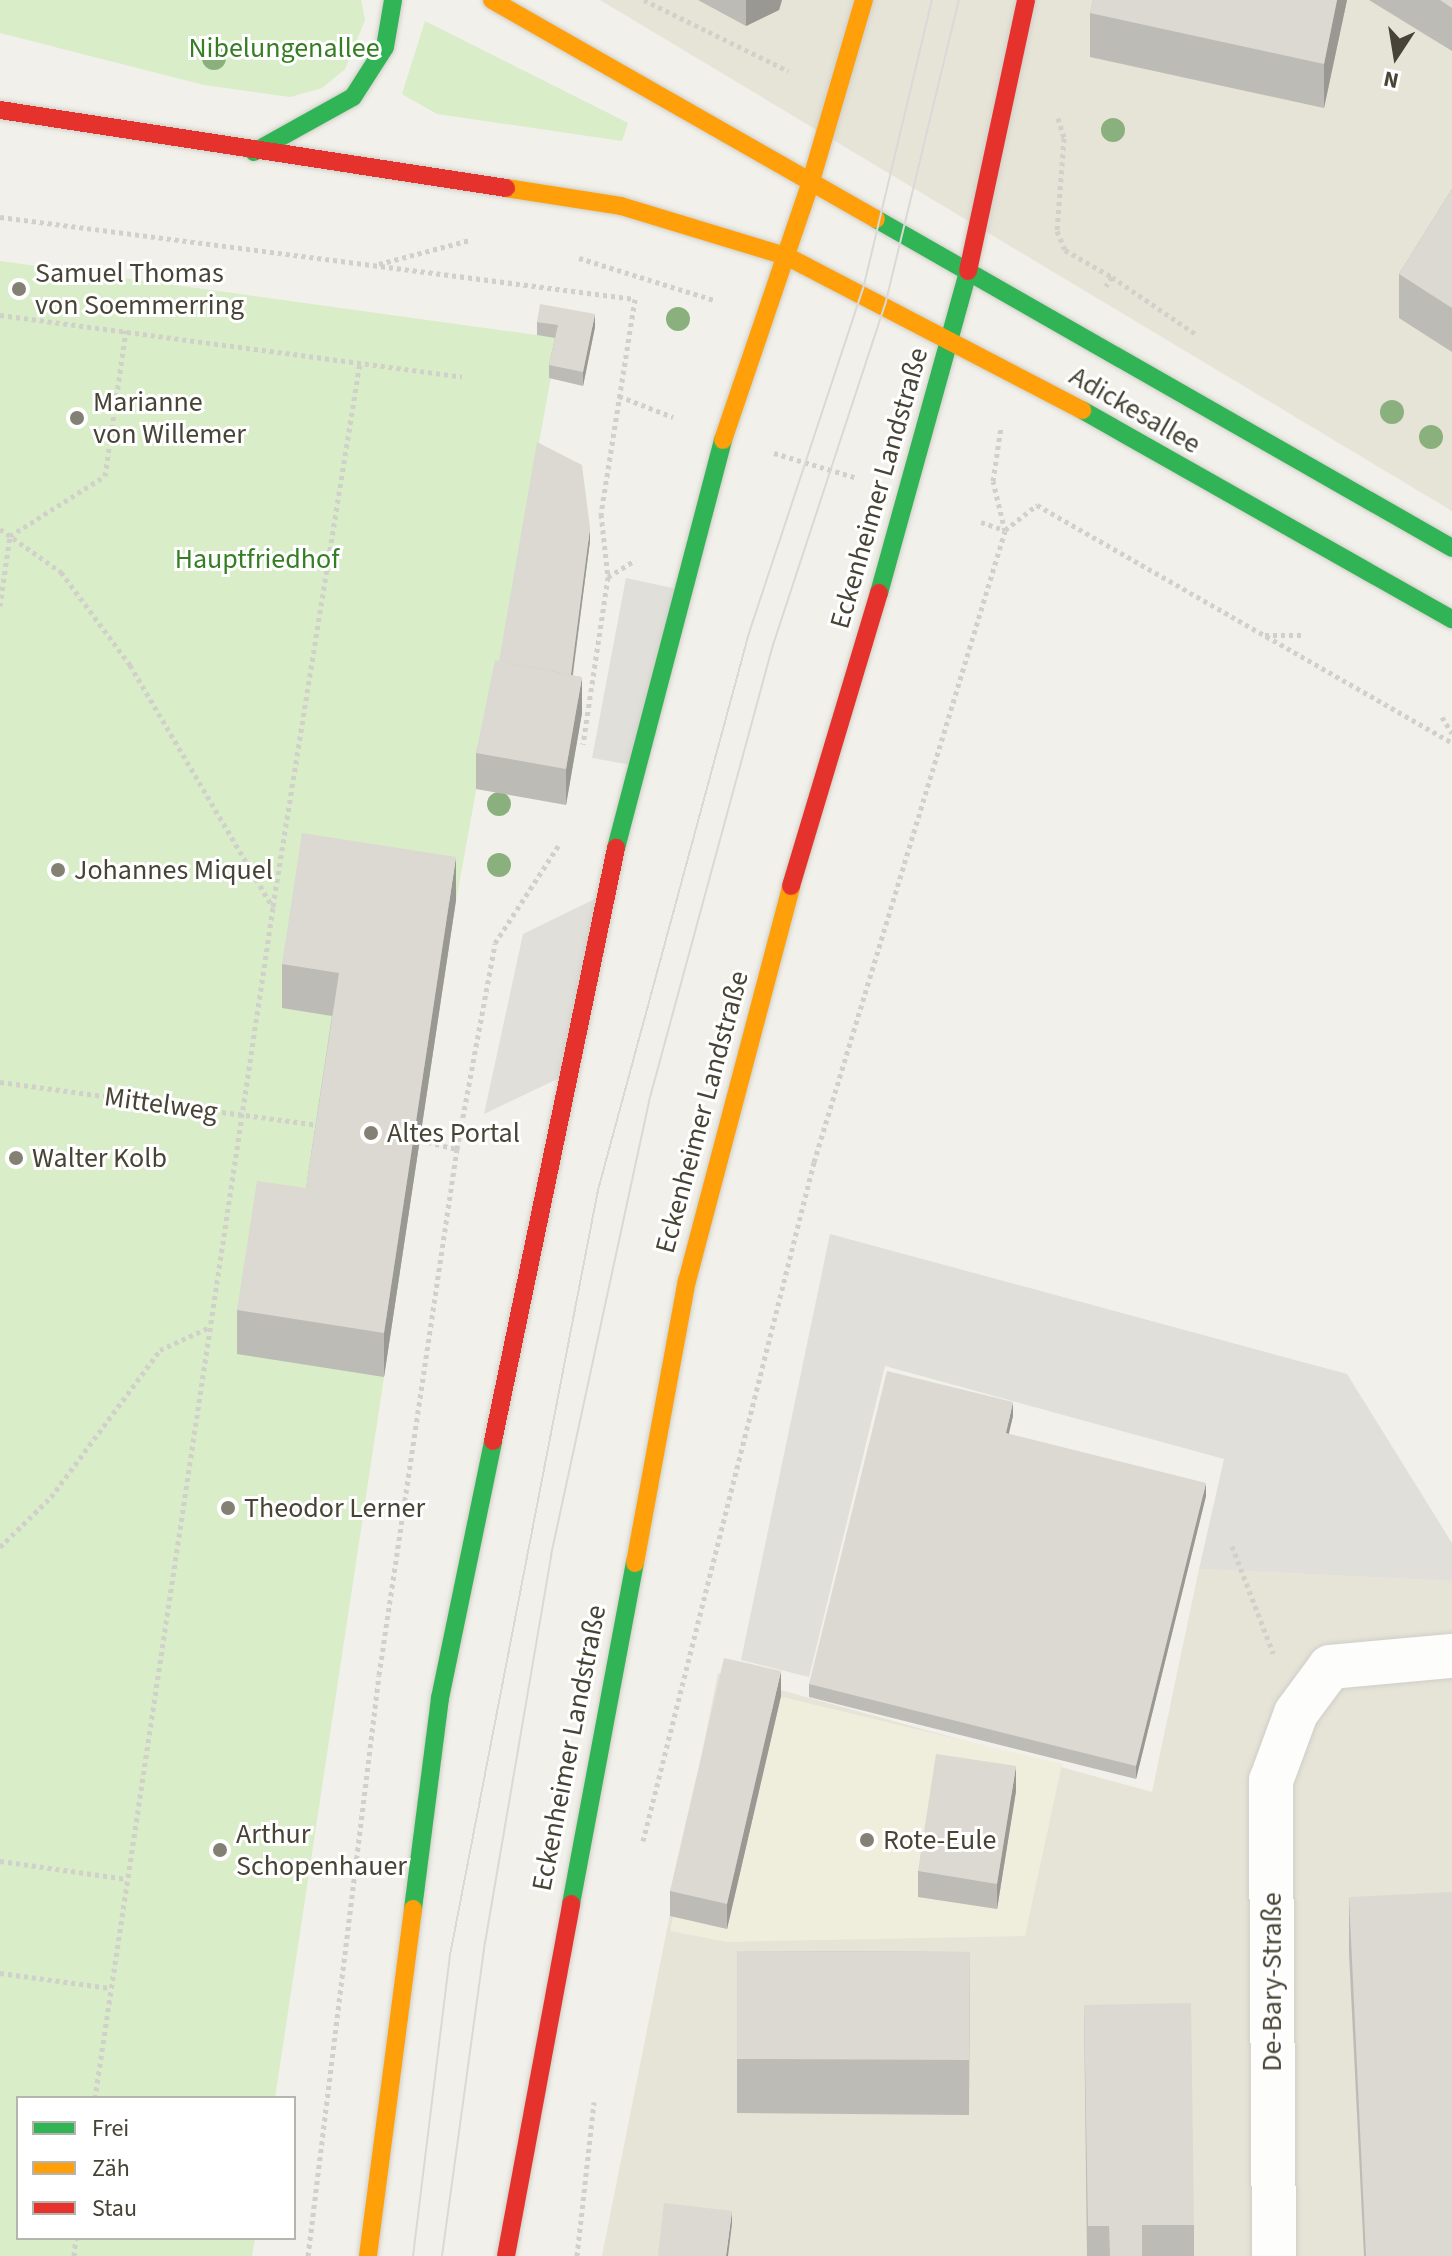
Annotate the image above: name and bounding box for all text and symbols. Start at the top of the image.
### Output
north arrow [1356,16,1436,96]
park label: Nibelungenallee [188,31,380,65]
text: N [1381,62,1402,97]
place label: Samuel Thomas von Soemmerring [35,256,244,322]
marker: Samuel Thomas von Soemmerring [10,280,28,298]
street label: Eckenheimer Landstraße [823,344,935,632]
street label: Adickesallee [1064,359,1206,461]
place label: Marianne von Willemer [93,385,246,451]
marker: Marianne von Willemer [68,409,86,427]
park label: Hauptfriedhof [175,542,339,576]
place label: Johannes Miquel [74,853,273,887]
marker: Johannes Miquel [49,861,67,879]
street label: Eckenheimer Landstraße [648,967,756,1257]
street label: Mittelweg [102,1079,220,1129]
place label: Altes Portal [387,1116,520,1150]
marker: Altes Portal [362,1124,380,1142]
place label: Walter Kolb [32,1141,167,1175]
marker: Walter Kolb [7,1149,25,1167]
place label: Theodor Lerner [244,1491,425,1525]
marker: Theodor Lerner [219,1499,237,1517]
street label: Eckenheimer Landstraße [525,1602,613,1894]
place label: Arthur Schopenhauer [236,1817,407,1883]
place label: Rote-Eule [883,1823,996,1857]
marker: Rote-Eule [858,1831,876,1849]
marker: Arthur Schopenhauer [211,1841,229,1859]
street label: De-Bary-Straße [1255,1892,1289,2072]
legend [16,2096,296,2240]
text: Frei [92,2111,129,2146]
text: Zäh [92,2151,130,2186]
text: Stau [92,2191,137,2226]

